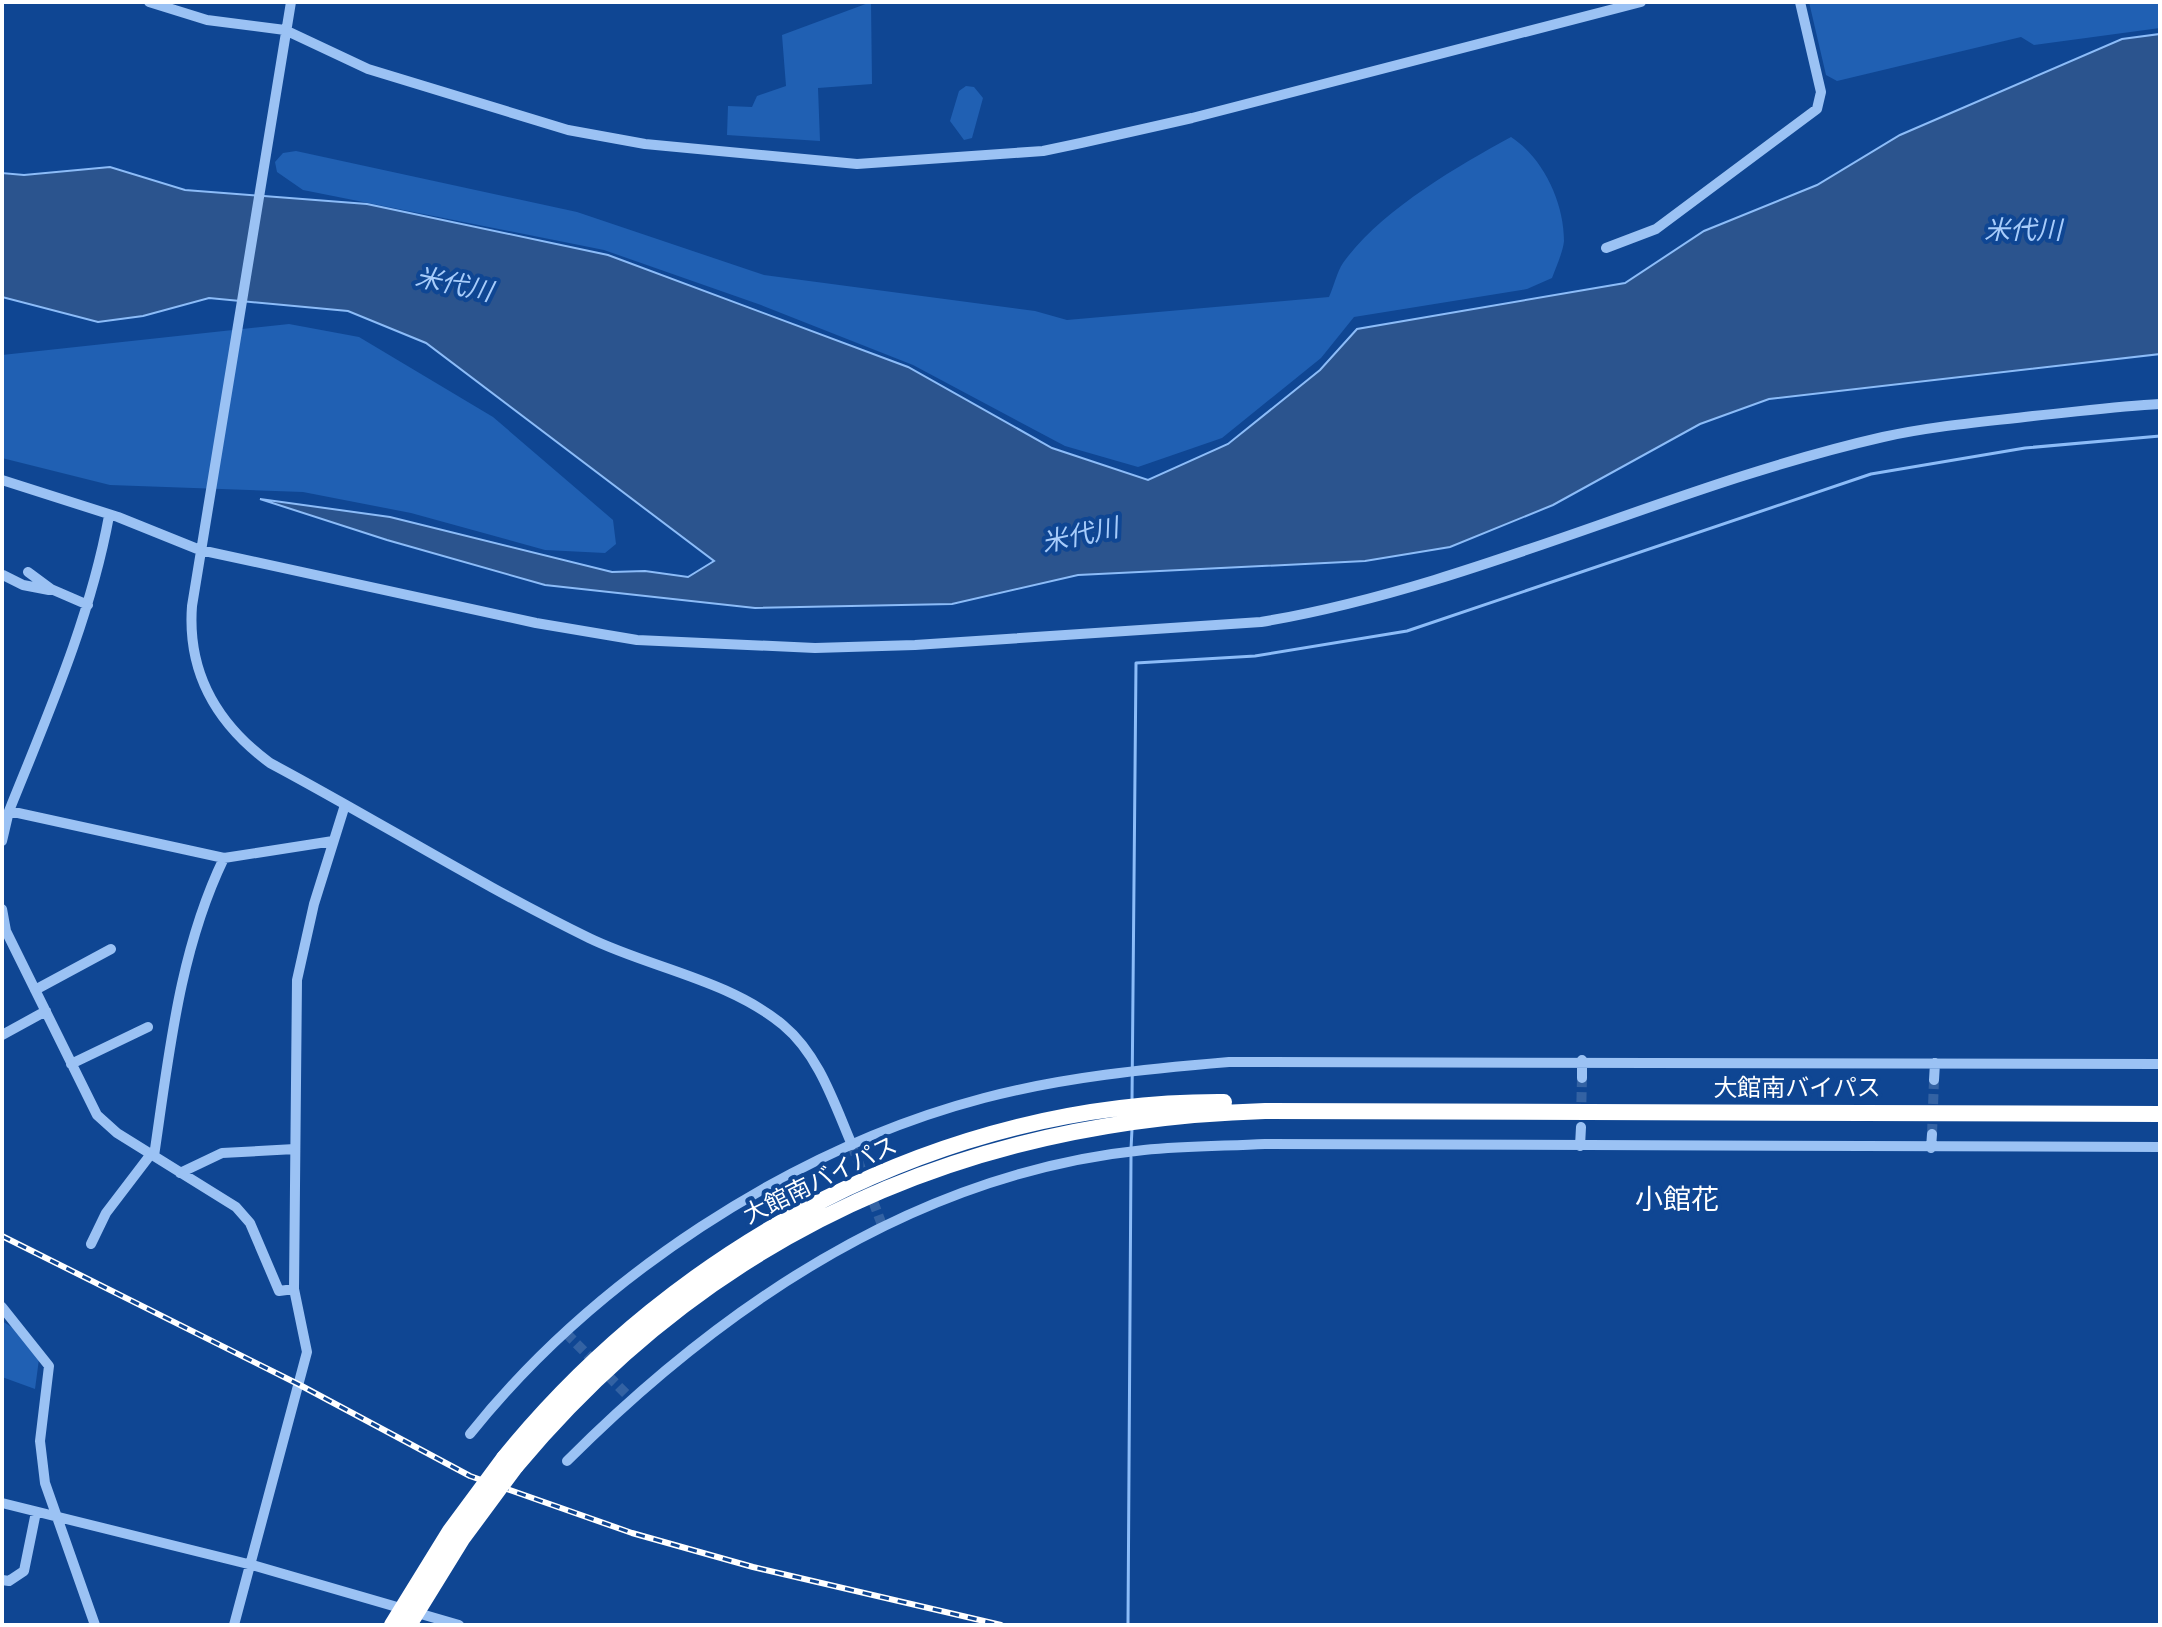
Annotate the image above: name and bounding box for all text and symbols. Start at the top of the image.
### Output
water label: 米代川 [1984,213,2065,244]
water label: 米代川 [413,259,499,306]
water label: 米代川 [1038,510,1124,557]
street label: 大館南バイパス [1713,1072,1881,1101]
street label: 大館南バイパス [738,1129,901,1228]
district label: 小館花 [1635,1181,1719,1215]

